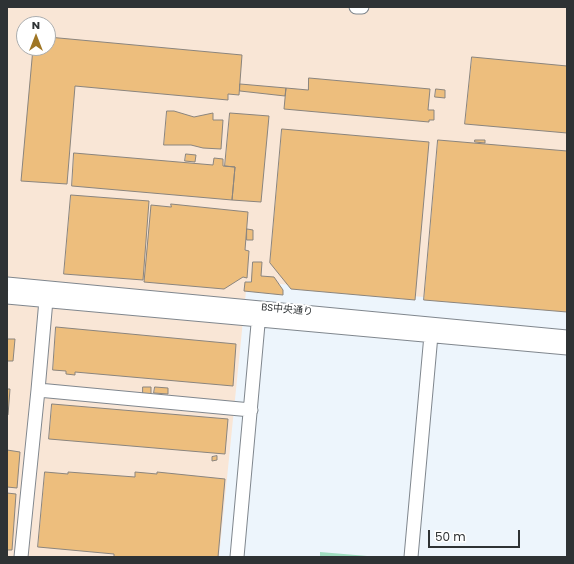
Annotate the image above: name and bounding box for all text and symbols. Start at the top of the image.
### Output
north arrow [16,16,56,56]
text: N [32,17,40,33]
street label: BS中央通り [261,302,313,318]
scale bar [430,522,522,548]
text: 50 m [435,528,466,545]

